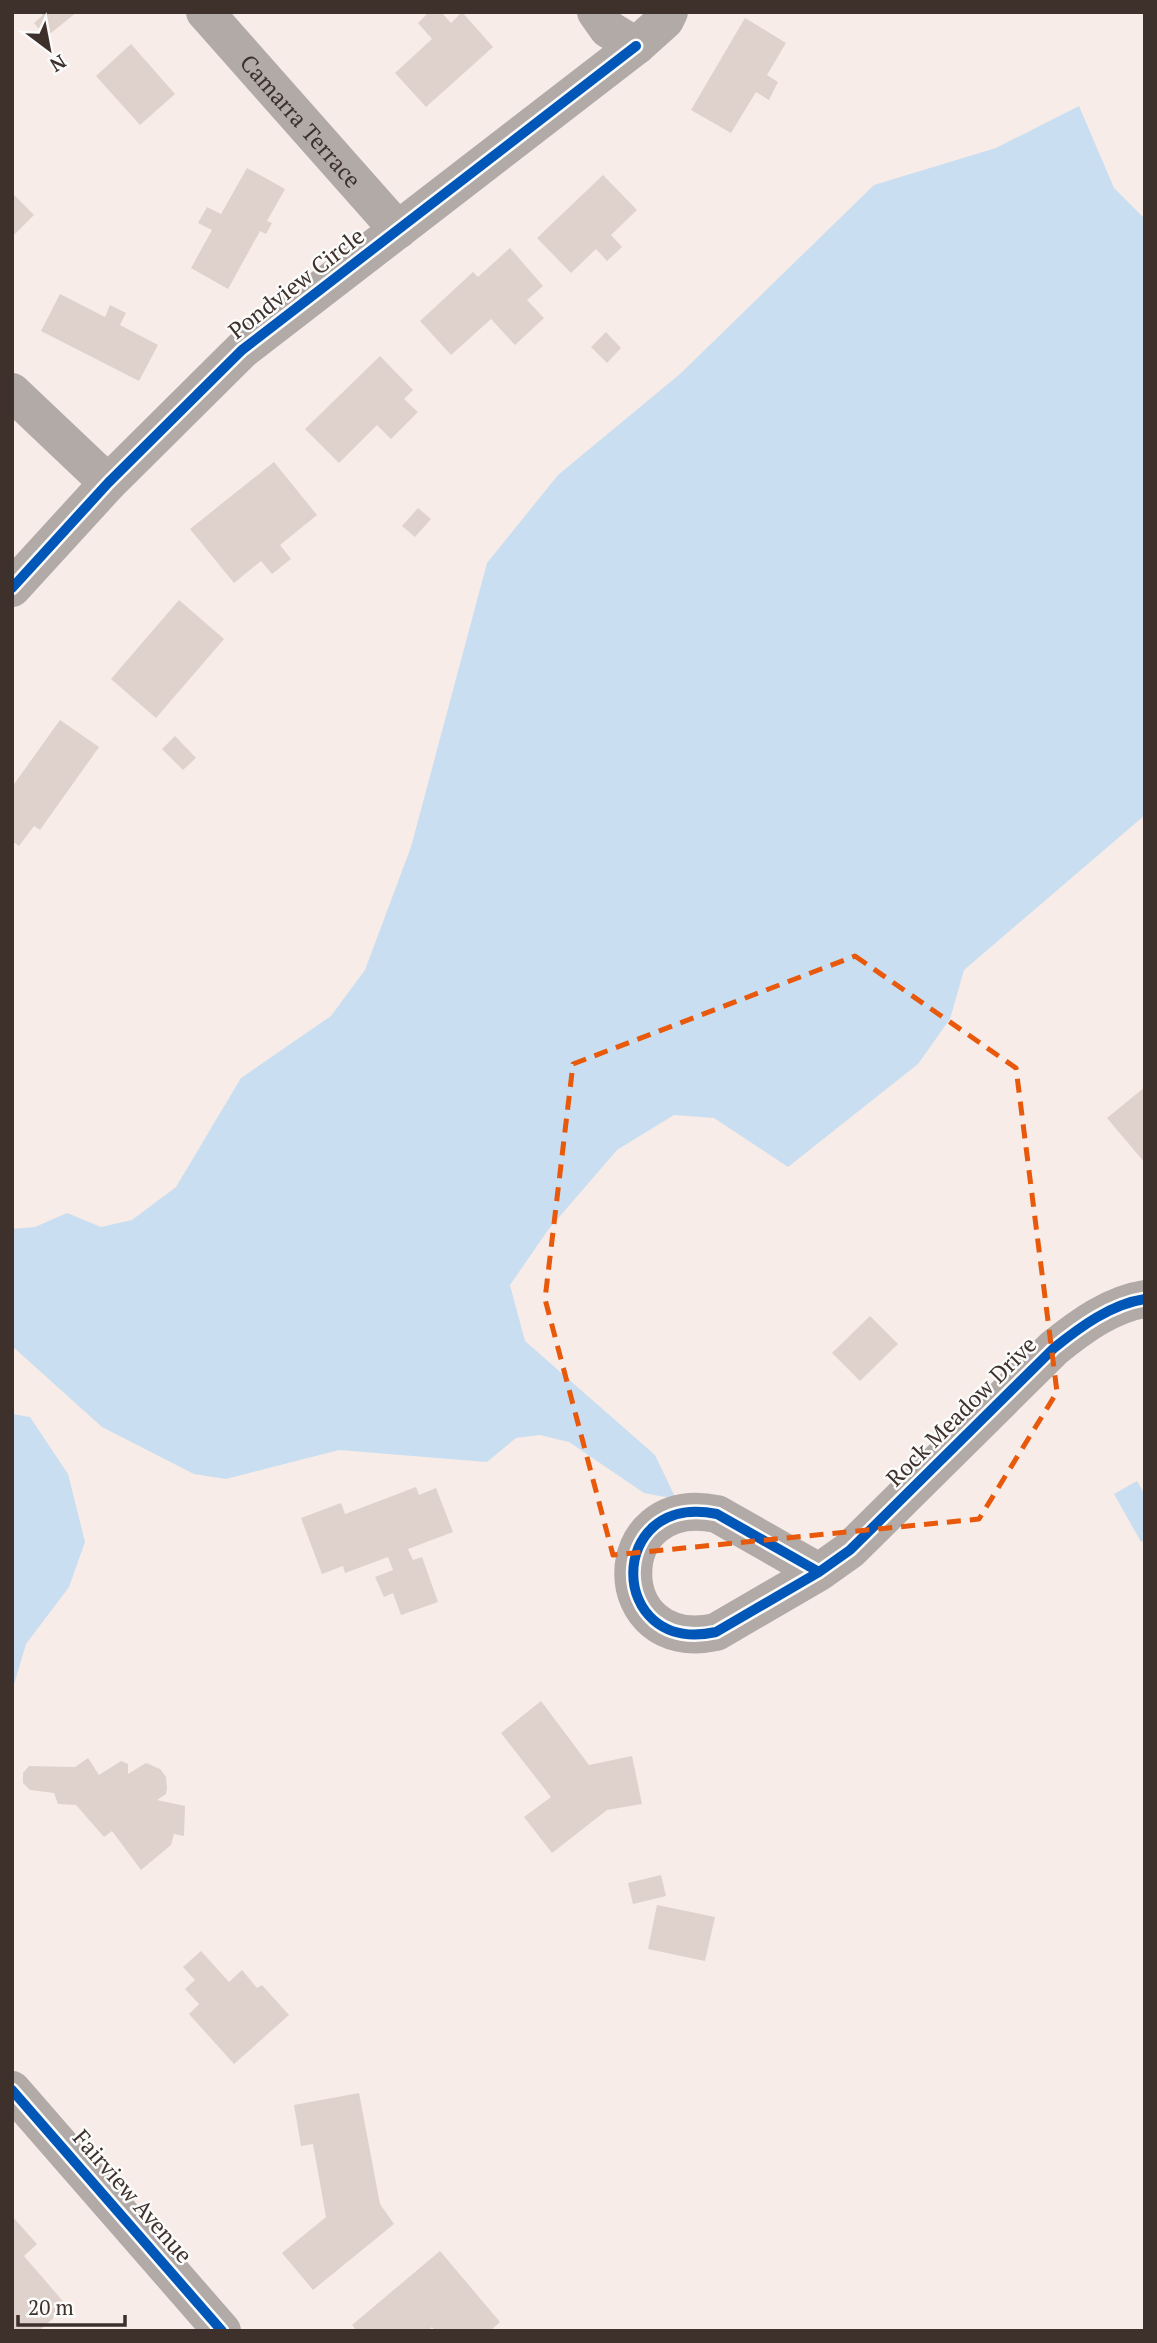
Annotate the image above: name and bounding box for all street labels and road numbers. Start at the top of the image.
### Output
street label: Camarra Terrace [234,47,369,194]
street label: Pondview Circle [222,220,370,346]
street label: Rock Meadow Drive [879,1329,1043,1493]
street label: Fairview Avenue [66,2123,200,2269]

